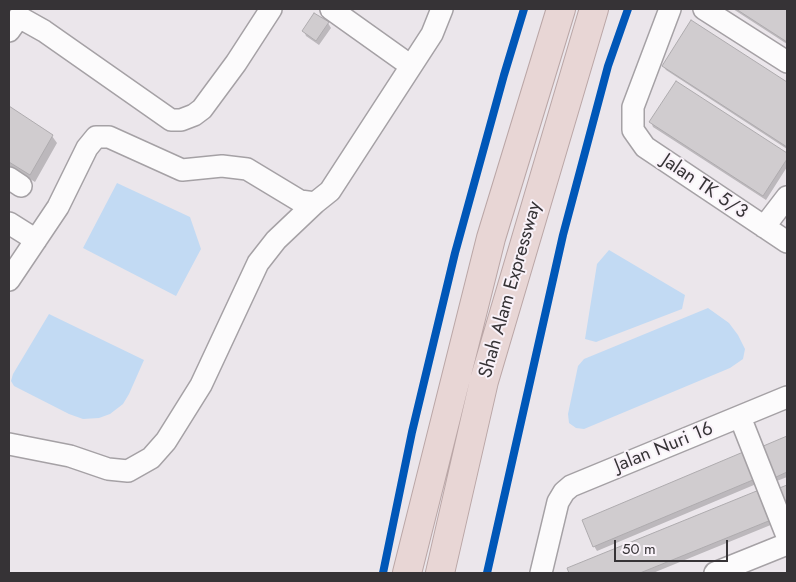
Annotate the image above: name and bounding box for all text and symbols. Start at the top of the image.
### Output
street label: Jalan TK 5/3 [657,150,751,224]
street label: Shah Alam Expressway [475,199,547,381]
street label: Jalan Nuri 16 [611,418,717,478]
scale bar [616,530,730,562]
text: 50 m [622,538,656,560]

